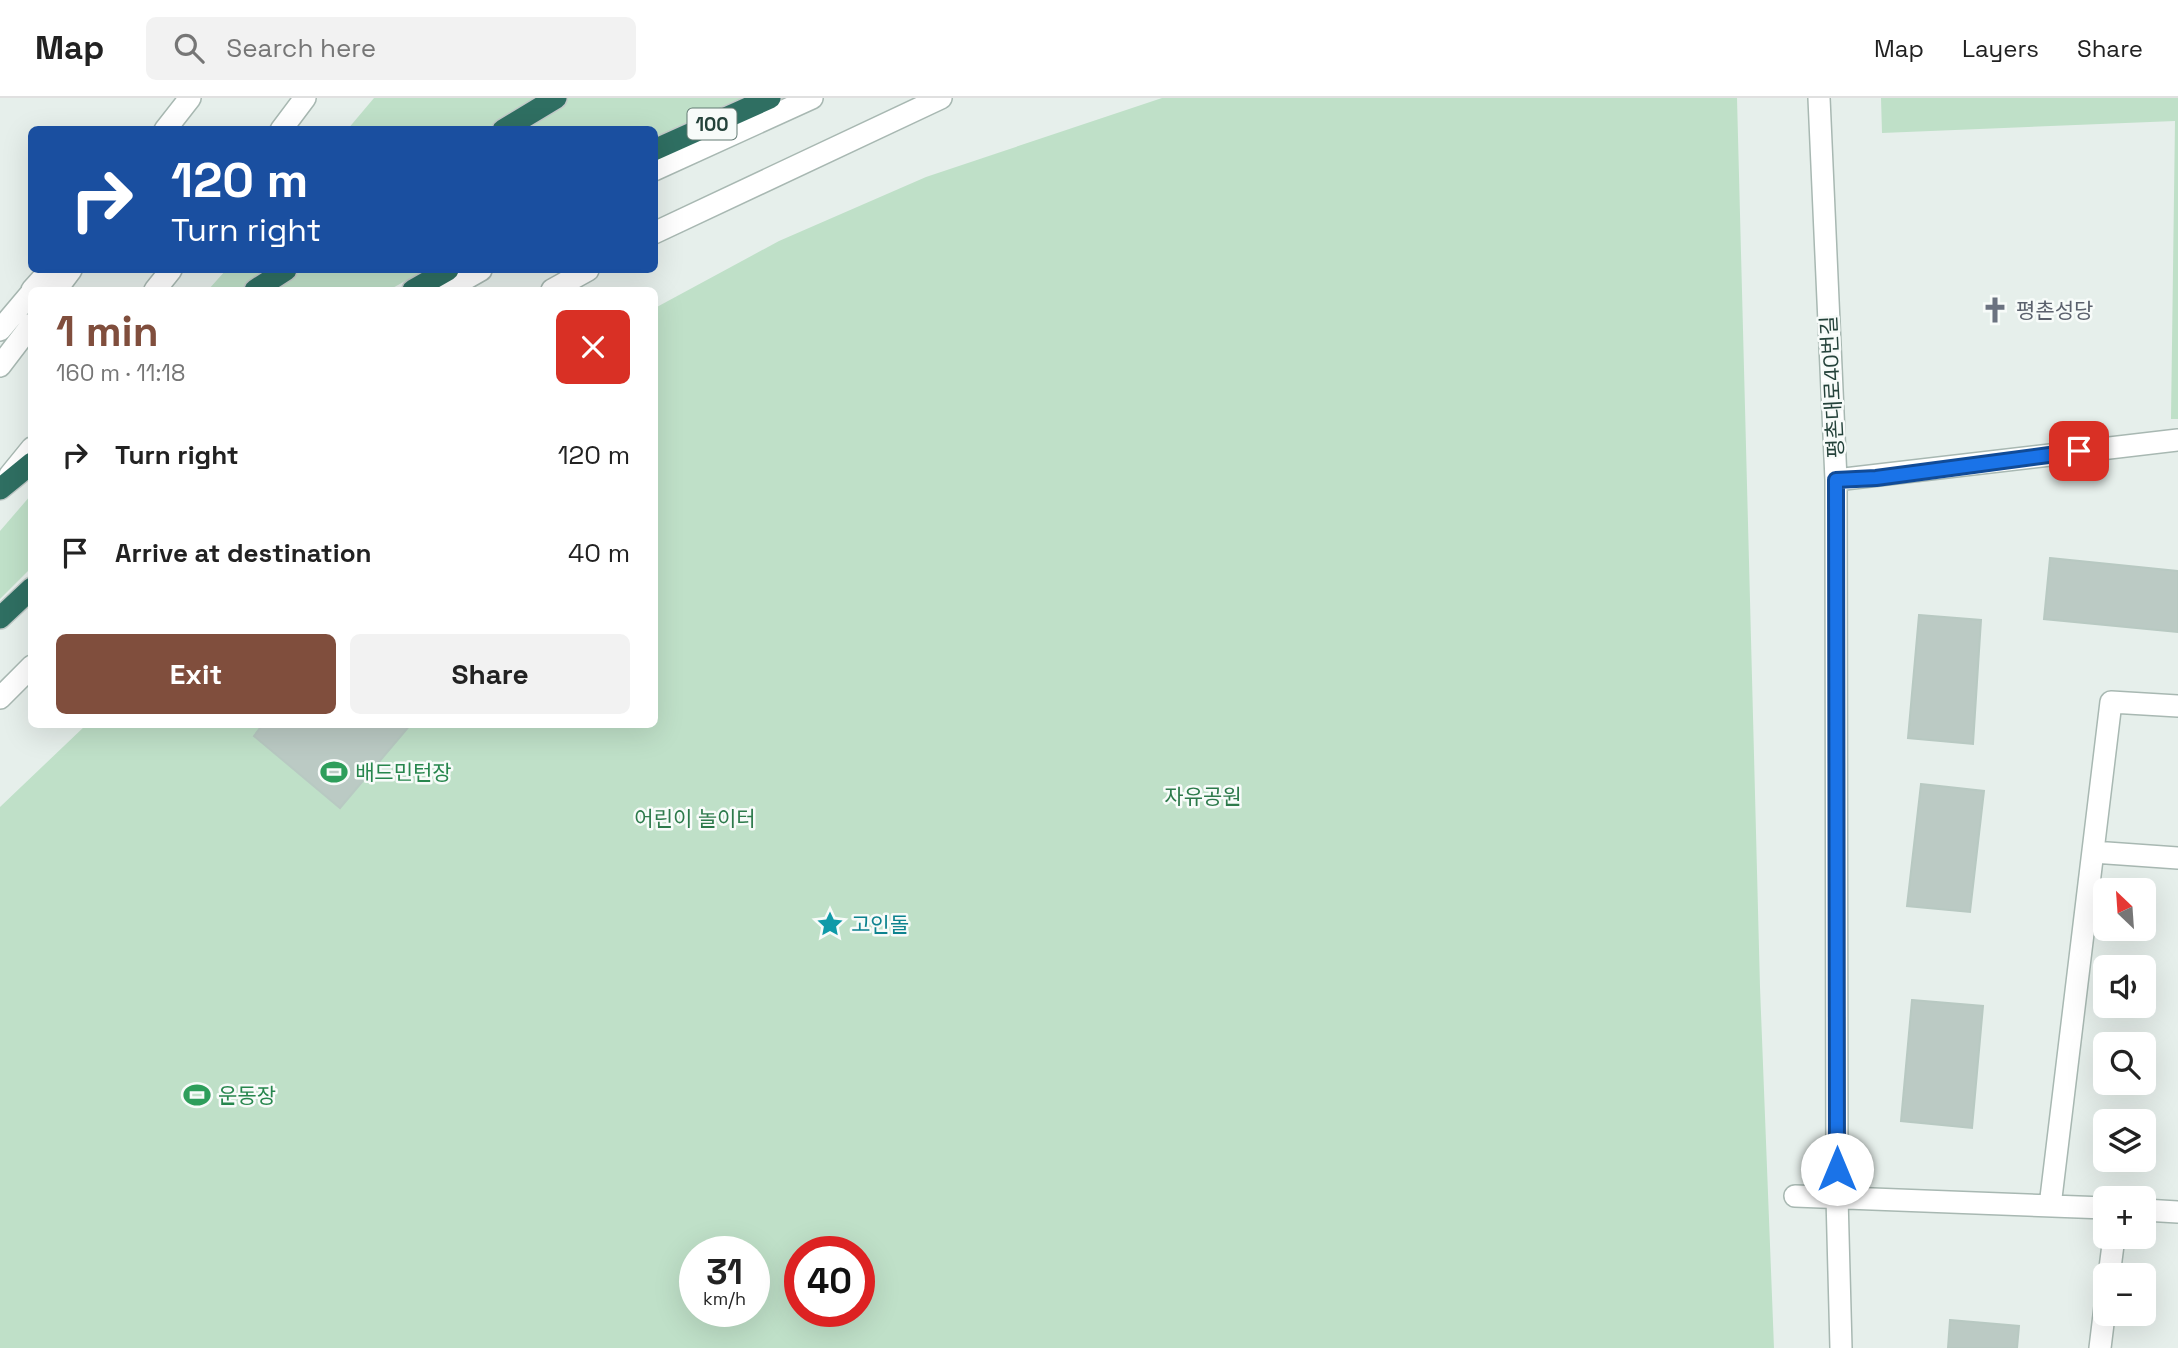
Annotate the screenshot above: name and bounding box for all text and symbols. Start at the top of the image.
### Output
search box [146,17,636,80]
text: Map [35,27,104,69]
icon: search [170,29,208,67]
text: Search here [226,31,376,65]
text: Map [1874,33,1924,64]
text: Layers [1962,33,2039,64]
text: Share [2077,33,2143,64]
road number: 100 [688,108,736,140]
text: 120 m [171,149,308,211]
icon: right [56,154,147,245]
text: Turn right [171,210,321,250]
church icon: 평촌성당 [1980,295,2010,325]
place label: 평촌성당 [2016,297,2093,324]
text: 1 min [56,305,159,358]
button: close [556,310,630,384]
street label: 평촌대로40번길 [1815,315,1849,459]
text: 160 m · 11:18 [56,358,185,388]
pin [2049,421,2109,481]
icon: arrive [2060,432,2098,470]
icon: right [56,436,94,474]
text: Turn right [115,438,239,472]
text: 120 m [558,438,630,472]
icon: arrive [56,534,94,572]
text: Arrive at destination [115,536,372,570]
text: 40 m [568,536,630,570]
button: Exit [56,634,336,714]
button: Share [350,634,630,714]
sports icon: 배드민턴장 [319,757,349,787]
place label: 배드민턴장 [355,759,452,786]
park label: 자유공원 [1164,783,1242,810]
park label: 어린이 놀이터 [634,805,756,832]
north arrow [2093,878,2156,942]
map controls [2093,878,2156,1326]
place icon: 고인돌 [815,909,845,939]
place label: 고인돌 [851,911,909,938]
button: sound [2093,955,2156,1018]
button: search [2093,1032,2156,1095]
sports icon: 운동장 [182,1080,212,1110]
place label: 운동장 [218,1082,276,1109]
button: layers [2093,1109,2156,1172]
position arrow [1800,1132,1874,1206]
button: + [2093,1186,2156,1249]
speed limit sign: 40 [784,1236,875,1327]
text: 31 [706,1250,743,1294]
button: − [2093,1263,2156,1326]
text: km/h [703,1287,746,1310]

